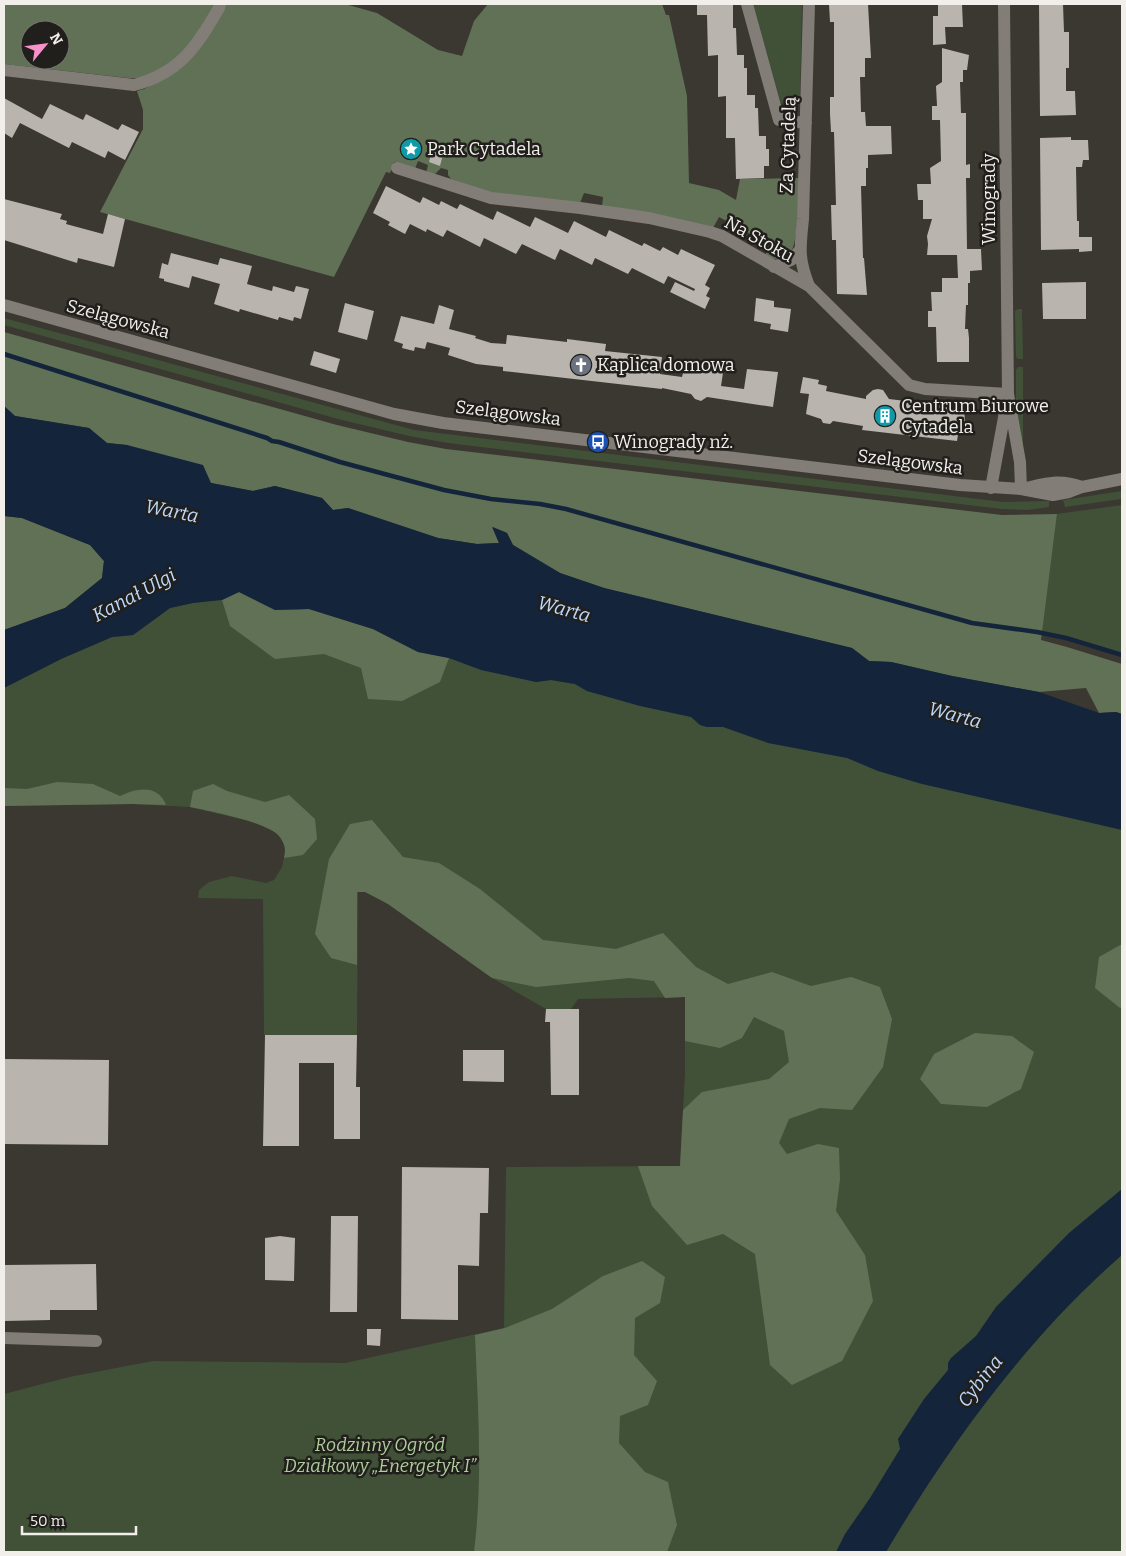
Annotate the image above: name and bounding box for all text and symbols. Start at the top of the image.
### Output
north arrow [20,20,70,70]
text: N [46,30,66,48]
street label: Za Cytadelą [775,96,801,194]
place icon: Park Cytadela [399,137,423,161]
place label: Park Cytadela [427,138,541,160]
street label: Winogrady [978,153,1000,245]
street label: Na Stoku [721,211,797,267]
street label: Szelągowska [64,295,172,343]
church icon: Kaplica domowa [569,353,593,377]
place label: Kaplica domowa [597,354,735,376]
place label: Centrum Biurowe Cytadela [901,395,1049,438]
street label: Szelągowska [454,396,562,430]
building icon: Centrum Biurowe Cytadela [873,404,897,428]
bus stop icon: Winogrady nż. [586,430,610,454]
place label: Winogrady nż. [614,431,733,453]
street label: Szelągowska [856,445,964,479]
water label: Warta [143,495,201,527]
water label: Kanał Ulgi [88,563,180,627]
water label: Warta [535,591,593,627]
water label: Warta [926,697,984,733]
water label: Cybina [953,1350,1007,1412]
park label: Rodzinny Ogród Działkowy „Energetyk I” [284,1434,477,1477]
scale bar [22,1504,136,1536]
text: 50 m [30,1512,66,1530]

